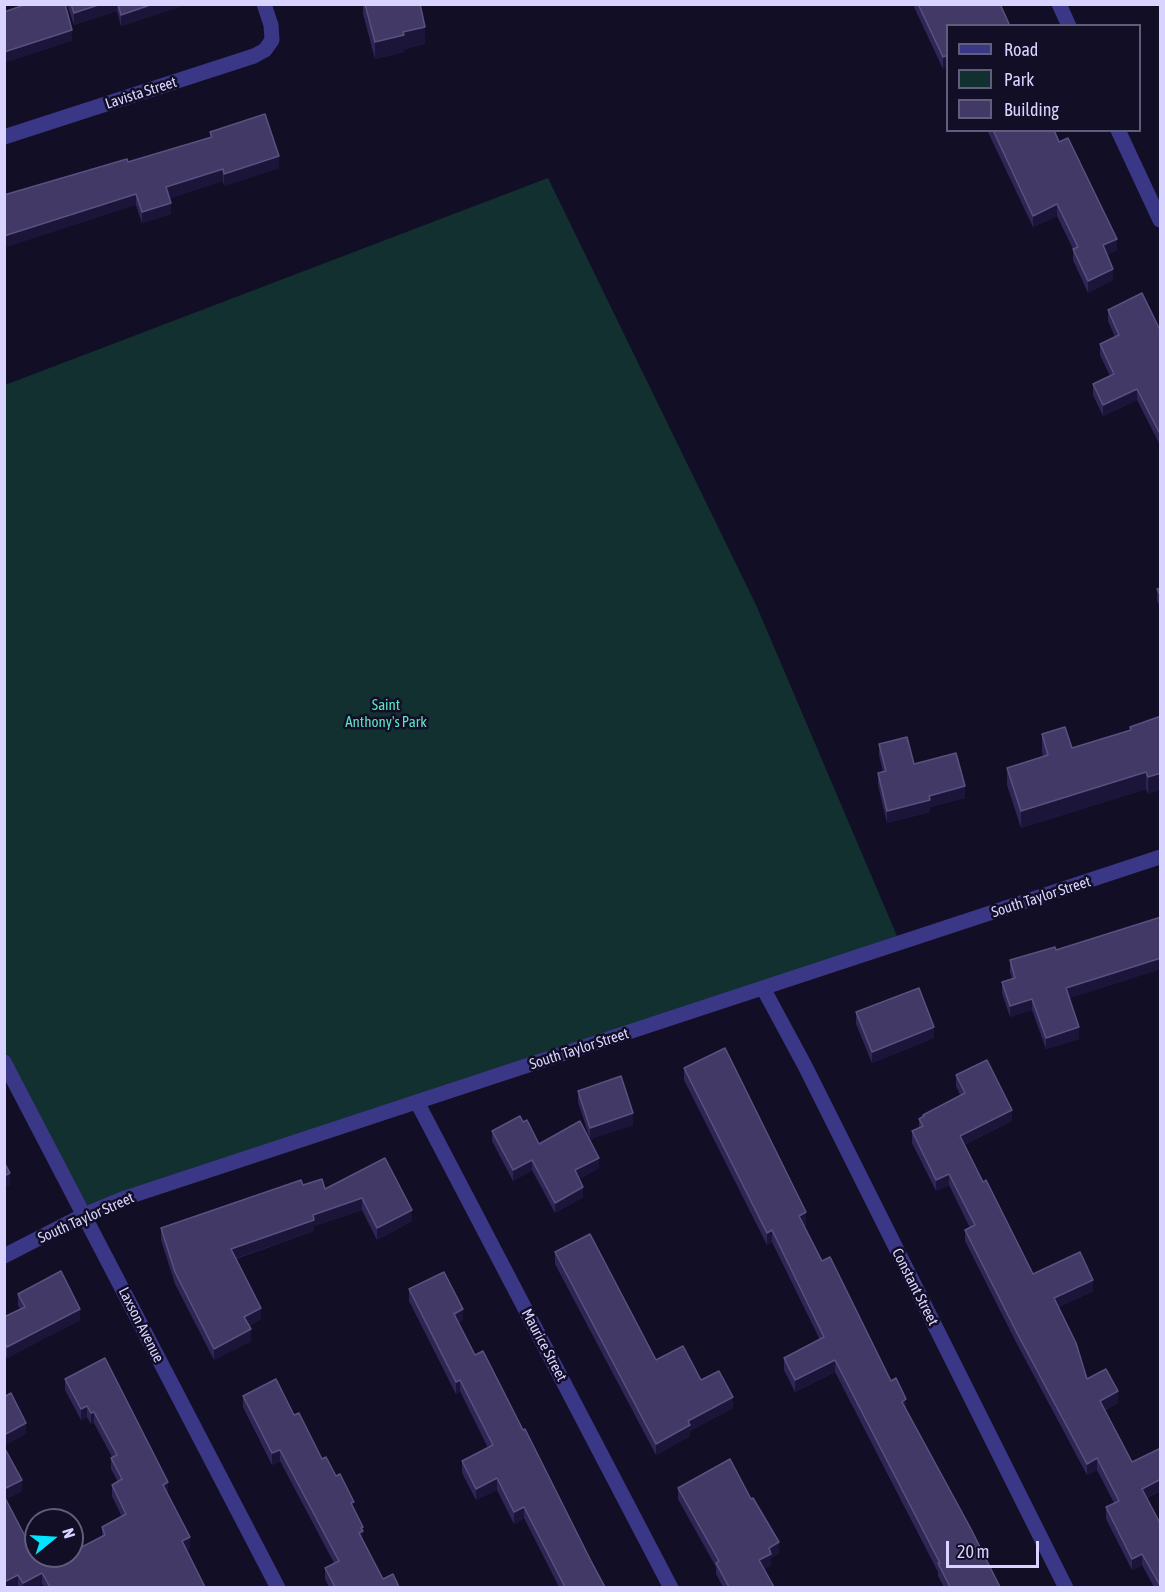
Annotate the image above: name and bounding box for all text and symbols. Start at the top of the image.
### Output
legend [946,24,1141,132]
text: Road [1004,39,1038,60]
text: Park [1004,69,1034,90]
street label: Lavista Street [103,73,179,113]
text: Building [1004,99,1059,120]
park label: Saint Anthony's Park [345,696,427,731]
street label: South Taylor Street [989,872,1093,922]
street label: South Taylor Street [527,1024,631,1074]
street label: South Taylor Street [35,1189,137,1247]
street label: Constant Street [888,1245,942,1329]
street label: Laxson Avenue [114,1284,168,1366]
street label: Maurice Street [517,1306,571,1384]
north arrow [24,1508,84,1568]
text: N [59,1526,79,1540]
scale bar [949,1529,1042,1567]
text: 20 m [957,1541,989,1562]

